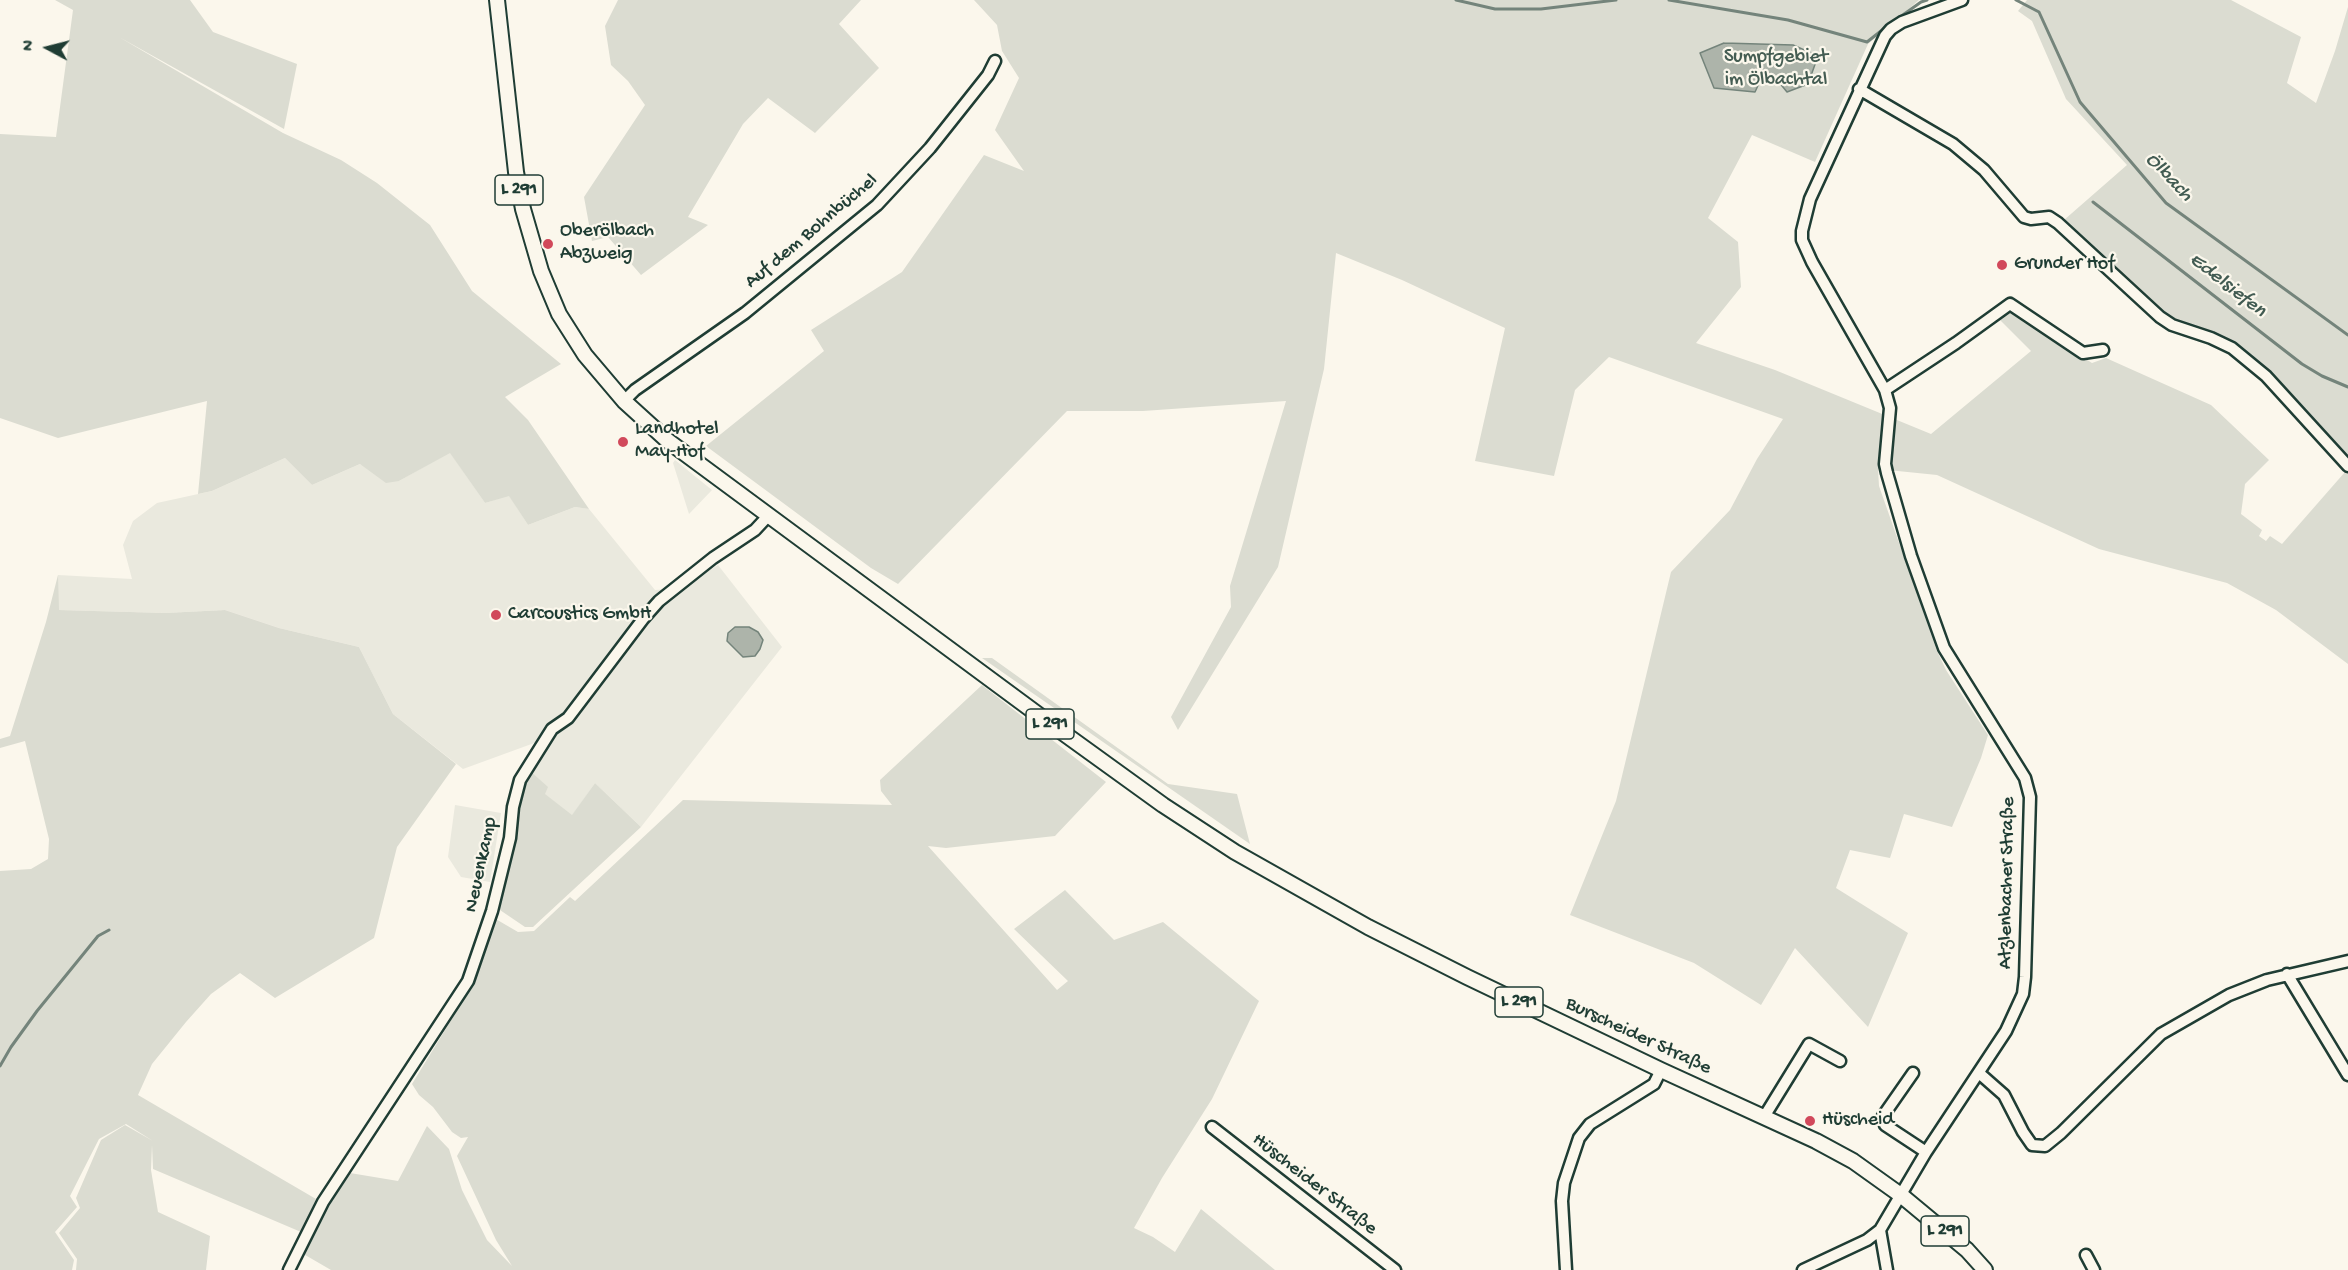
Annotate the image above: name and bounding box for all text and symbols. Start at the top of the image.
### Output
north arrow [18,18,78,78]
text: N [20,39,40,52]
park label: Sumpfgebiet im Ölbachtal [1724,46,1828,93]
water label: Ölbach [2139,148,2197,208]
street label: Auf dem Bohnbüchel [741,169,883,295]
road number: L 291 [495,175,543,205]
place label: Oberölbach Abzweig [560,220,654,267]
marker: Oberölbach Abzweig [541,237,555,251]
water label: Edelsiefen [2183,248,2271,324]
place label: Grunder Hof [2014,253,2114,277]
marker: Grunder Hof [1995,258,2009,272]
place label: Landhotel May-Hof [635,418,719,465]
marker: Landhotel May-Hof [616,435,630,449]
place label: Carcoustics GmbH [508,603,651,627]
marker: Carcoustics GmbH [489,608,503,622]
road number: L 291 [1026,709,1074,739]
street label: Atzlenbacher Straße [1994,797,2022,969]
street label: Neuenkamp [460,815,504,915]
road number: L 291 [1495,987,1543,1017]
street label: Burscheider Straße [1561,993,1715,1081]
place label: Hüscheid [1822,1109,1894,1133]
marker: Hüscheid [1803,1114,1817,1128]
street label: Hüscheider Straße [1247,1129,1381,1241]
road number: L 291 [1921,1216,1969,1246]

